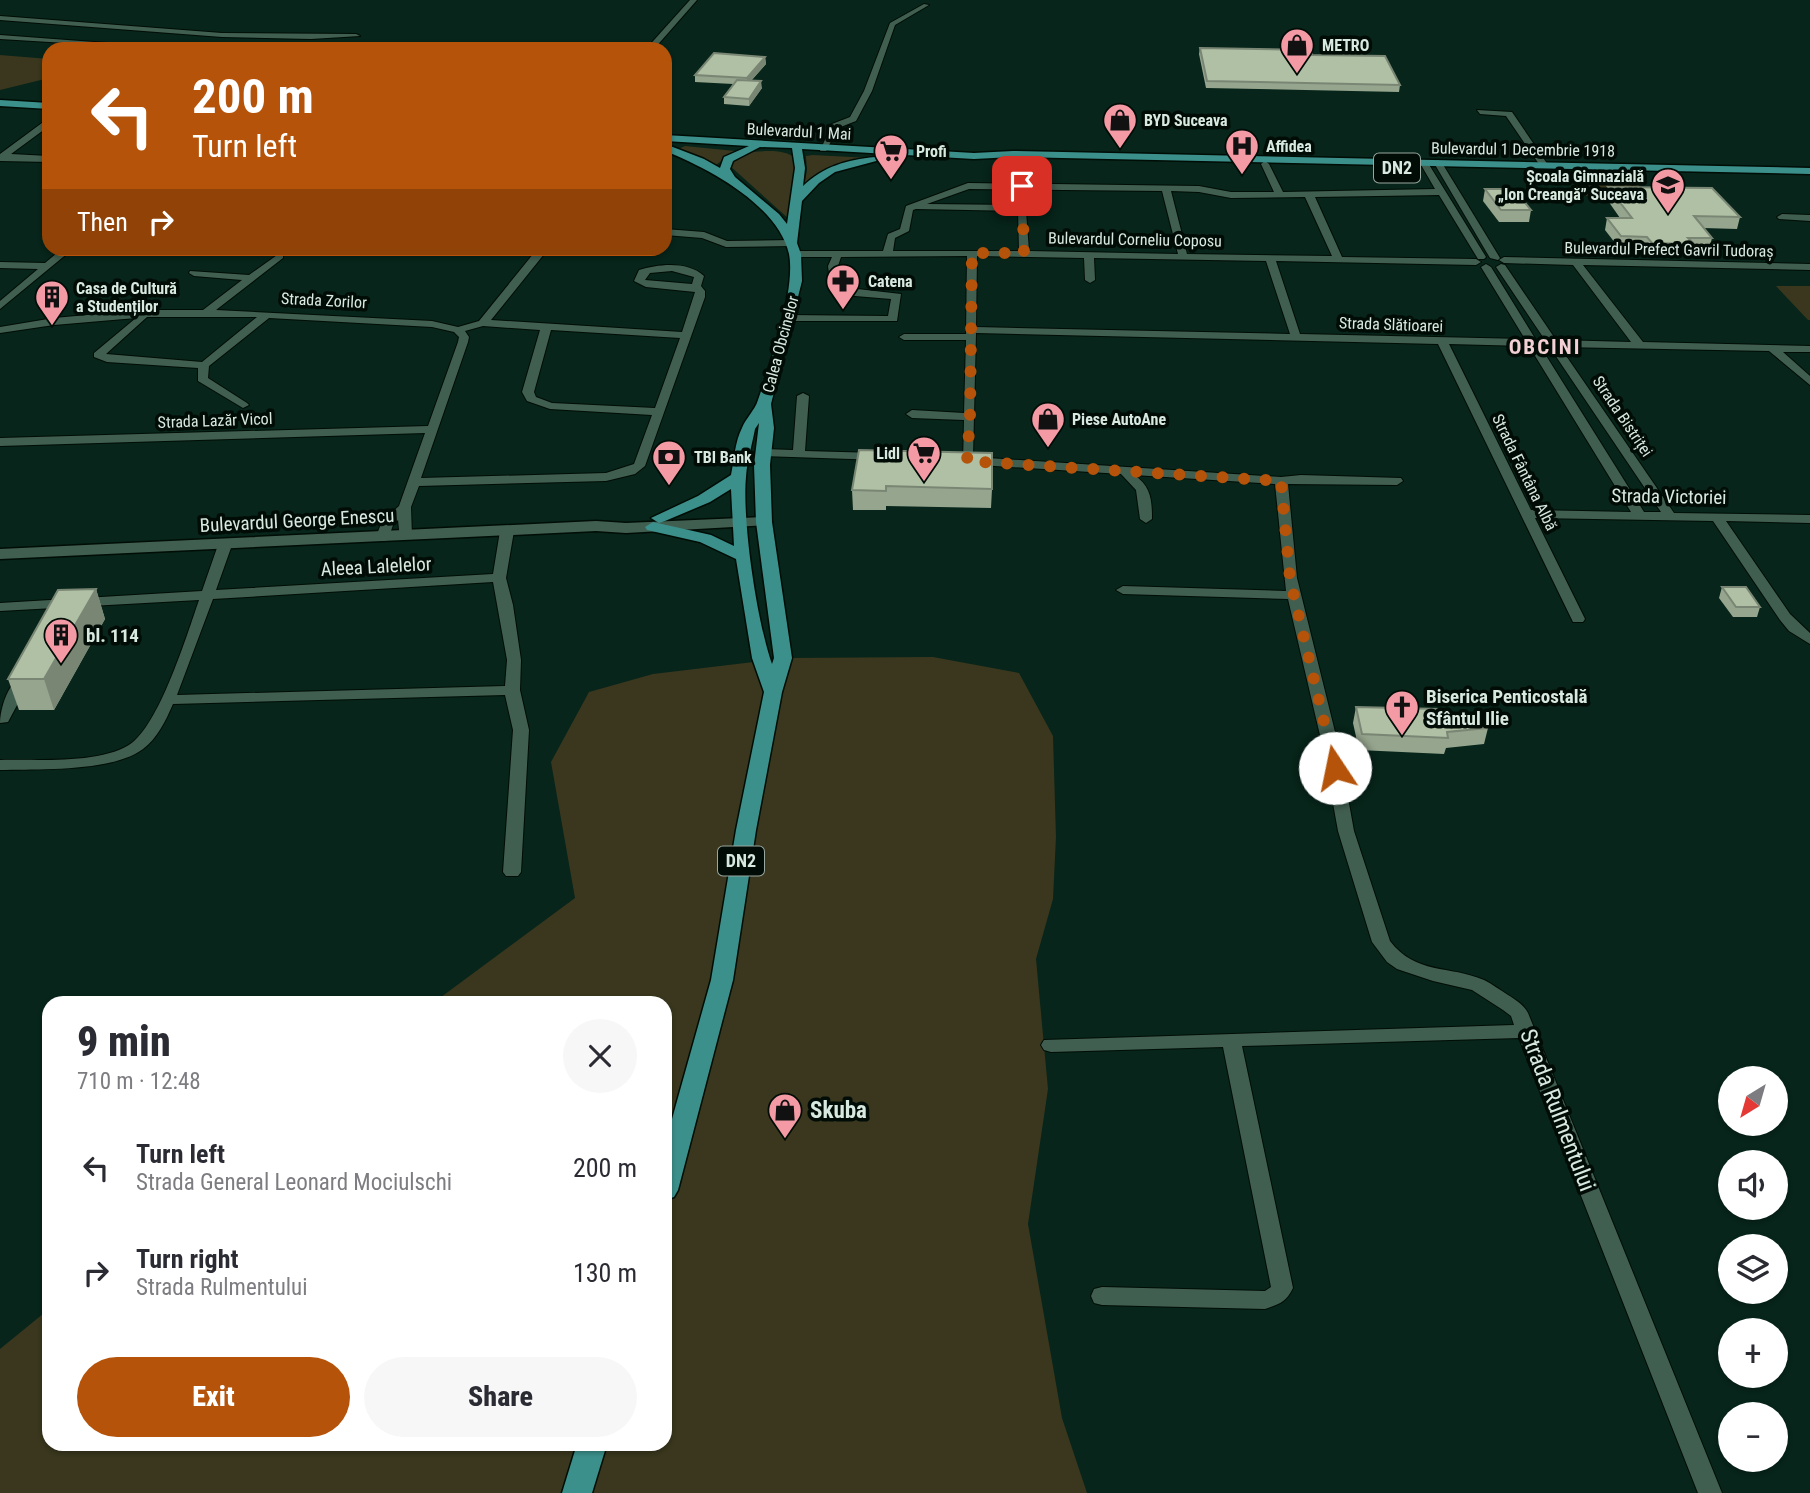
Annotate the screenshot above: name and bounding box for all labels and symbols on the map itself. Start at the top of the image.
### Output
shop icon: METRO [1278,26,1316,75]
place label: METRO [1322,36,1369,55]
shop icon: BYD Suceava [1101,101,1139,150]
place label: BYD Suceava [1144,111,1228,130]
street label: Bulevardul 1 Mai [746,119,852,144]
hospital icon: Affidea [1223,127,1261,176]
supermarket icon: Profi [872,132,910,181]
place label: Affidea [1266,137,1312,156]
street label: Bulevardul 1 Decembrie 1918 [1431,138,1615,161]
place label: Profi [916,142,947,161]
road number: DN2 [1374,154,1420,182]
pin [992,156,1052,216]
school or university icon: Școala Gimnazială „Ion Creangă” Suceava [1649,166,1687,215]
place label: Școala Gimnazială „Ion Creangă” Suceava [1498,167,1644,204]
street label: Bulevardul Corneliu Coposu [1048,228,1222,251]
street label: Bulevardul Prefect Gavril Tudoraș [1564,238,1774,262]
pharmacy icon: Catena [824,262,862,311]
place label: Catena [868,272,913,291]
building icon: Casa de Cultură a Studenților [33,278,71,327]
place label: Casa de Cultură a Studenților [76,279,177,316]
street label: Strada Zorilor [281,289,367,312]
street label: Calea Obcinelor [758,293,803,395]
street label: Strada Slătioarei [1339,313,1443,336]
district label: OBCINI [1509,335,1581,359]
street label: Strada Bistriței [1588,372,1657,461]
shop icon: Piese AutoAne [1029,400,1067,449]
street label: Strada Lazăr Vicol [157,409,273,432]
place label: Piese AutoAne [1072,410,1166,429]
street label: Strada Fântâna Albă [1488,411,1561,534]
supermarket icon: Lidl [905,434,943,483]
bank icon: TBI Bank [650,438,688,487]
place label: Lidl [876,444,900,463]
place label: TBI Bank [694,448,752,467]
street label: Strada Victoriei [1611,484,1727,509]
street label: Bulevardul George Enescu [199,504,395,537]
street label: Aleea Lalelelor [320,552,432,581]
building icon: bl. 114 [42,616,80,665]
place label: bl. 114 [86,624,139,647]
place label: Biserica Penticostală Sfântul Ilie [1426,685,1587,730]
church icon: Biserica Penticostală Sfântul Ilie [1383,688,1421,737]
position arrow [1298,731,1372,805]
road number: DN2 [718,846,764,876]
street label: Strada Rulmentului [1514,1025,1601,1195]
north arrow [1718,1066,1788,1136]
shop icon: Skuba [766,1091,804,1140]
place label: Skuba [810,1097,867,1124]

